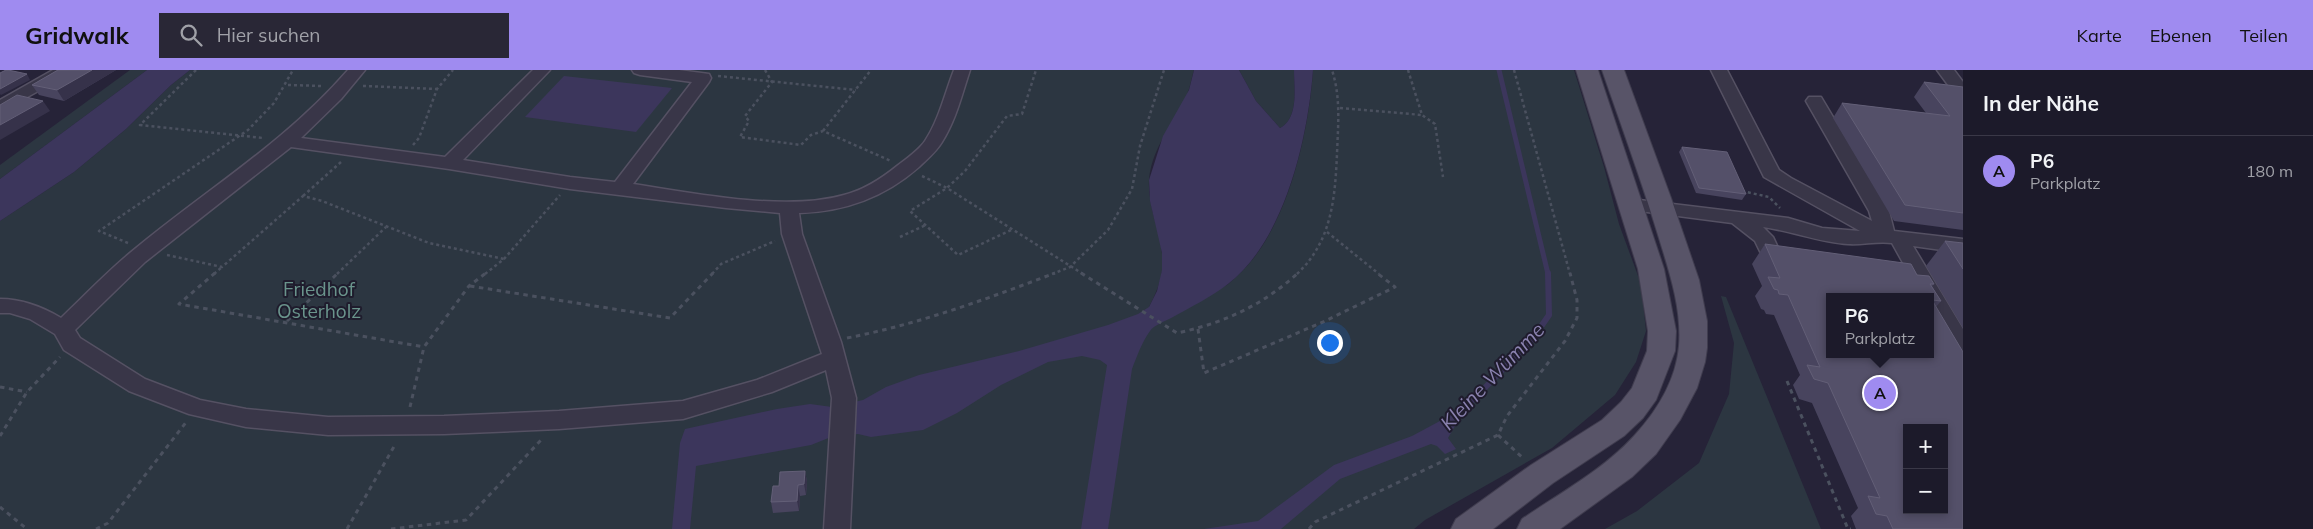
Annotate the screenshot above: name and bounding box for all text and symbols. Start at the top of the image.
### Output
search box [159,13,509,58]
text: Gridwalk [25,20,129,50]
icon: search [177,21,205,49]
text: Hier suchen [217,23,320,47]
text: Karte [2076,24,2122,47]
text: Ebenen [2150,24,2212,47]
text: Teilen [2240,24,2288,47]
text: In der Nähe [1983,90,2099,116]
text: P6 [2030,149,2054,173]
text: A [1993,161,2005,181]
text: 180 m [2246,161,2293,181]
text: Parkplatz [2030,173,2101,193]
park label: Friedhof Osterholz [277,277,361,323]
popup [1826,293,1934,358]
text: P6 [1845,304,1869,328]
water label: Kleine Wümme [1434,317,1550,435]
text: Parkplatz [1845,328,1915,348]
your location [1317,330,1343,356]
pin: A [1864,374,1896,412]
map controls [1903,424,1948,514]
button: + [1903,424,1948,469]
button: − [1903,469,1948,514]

